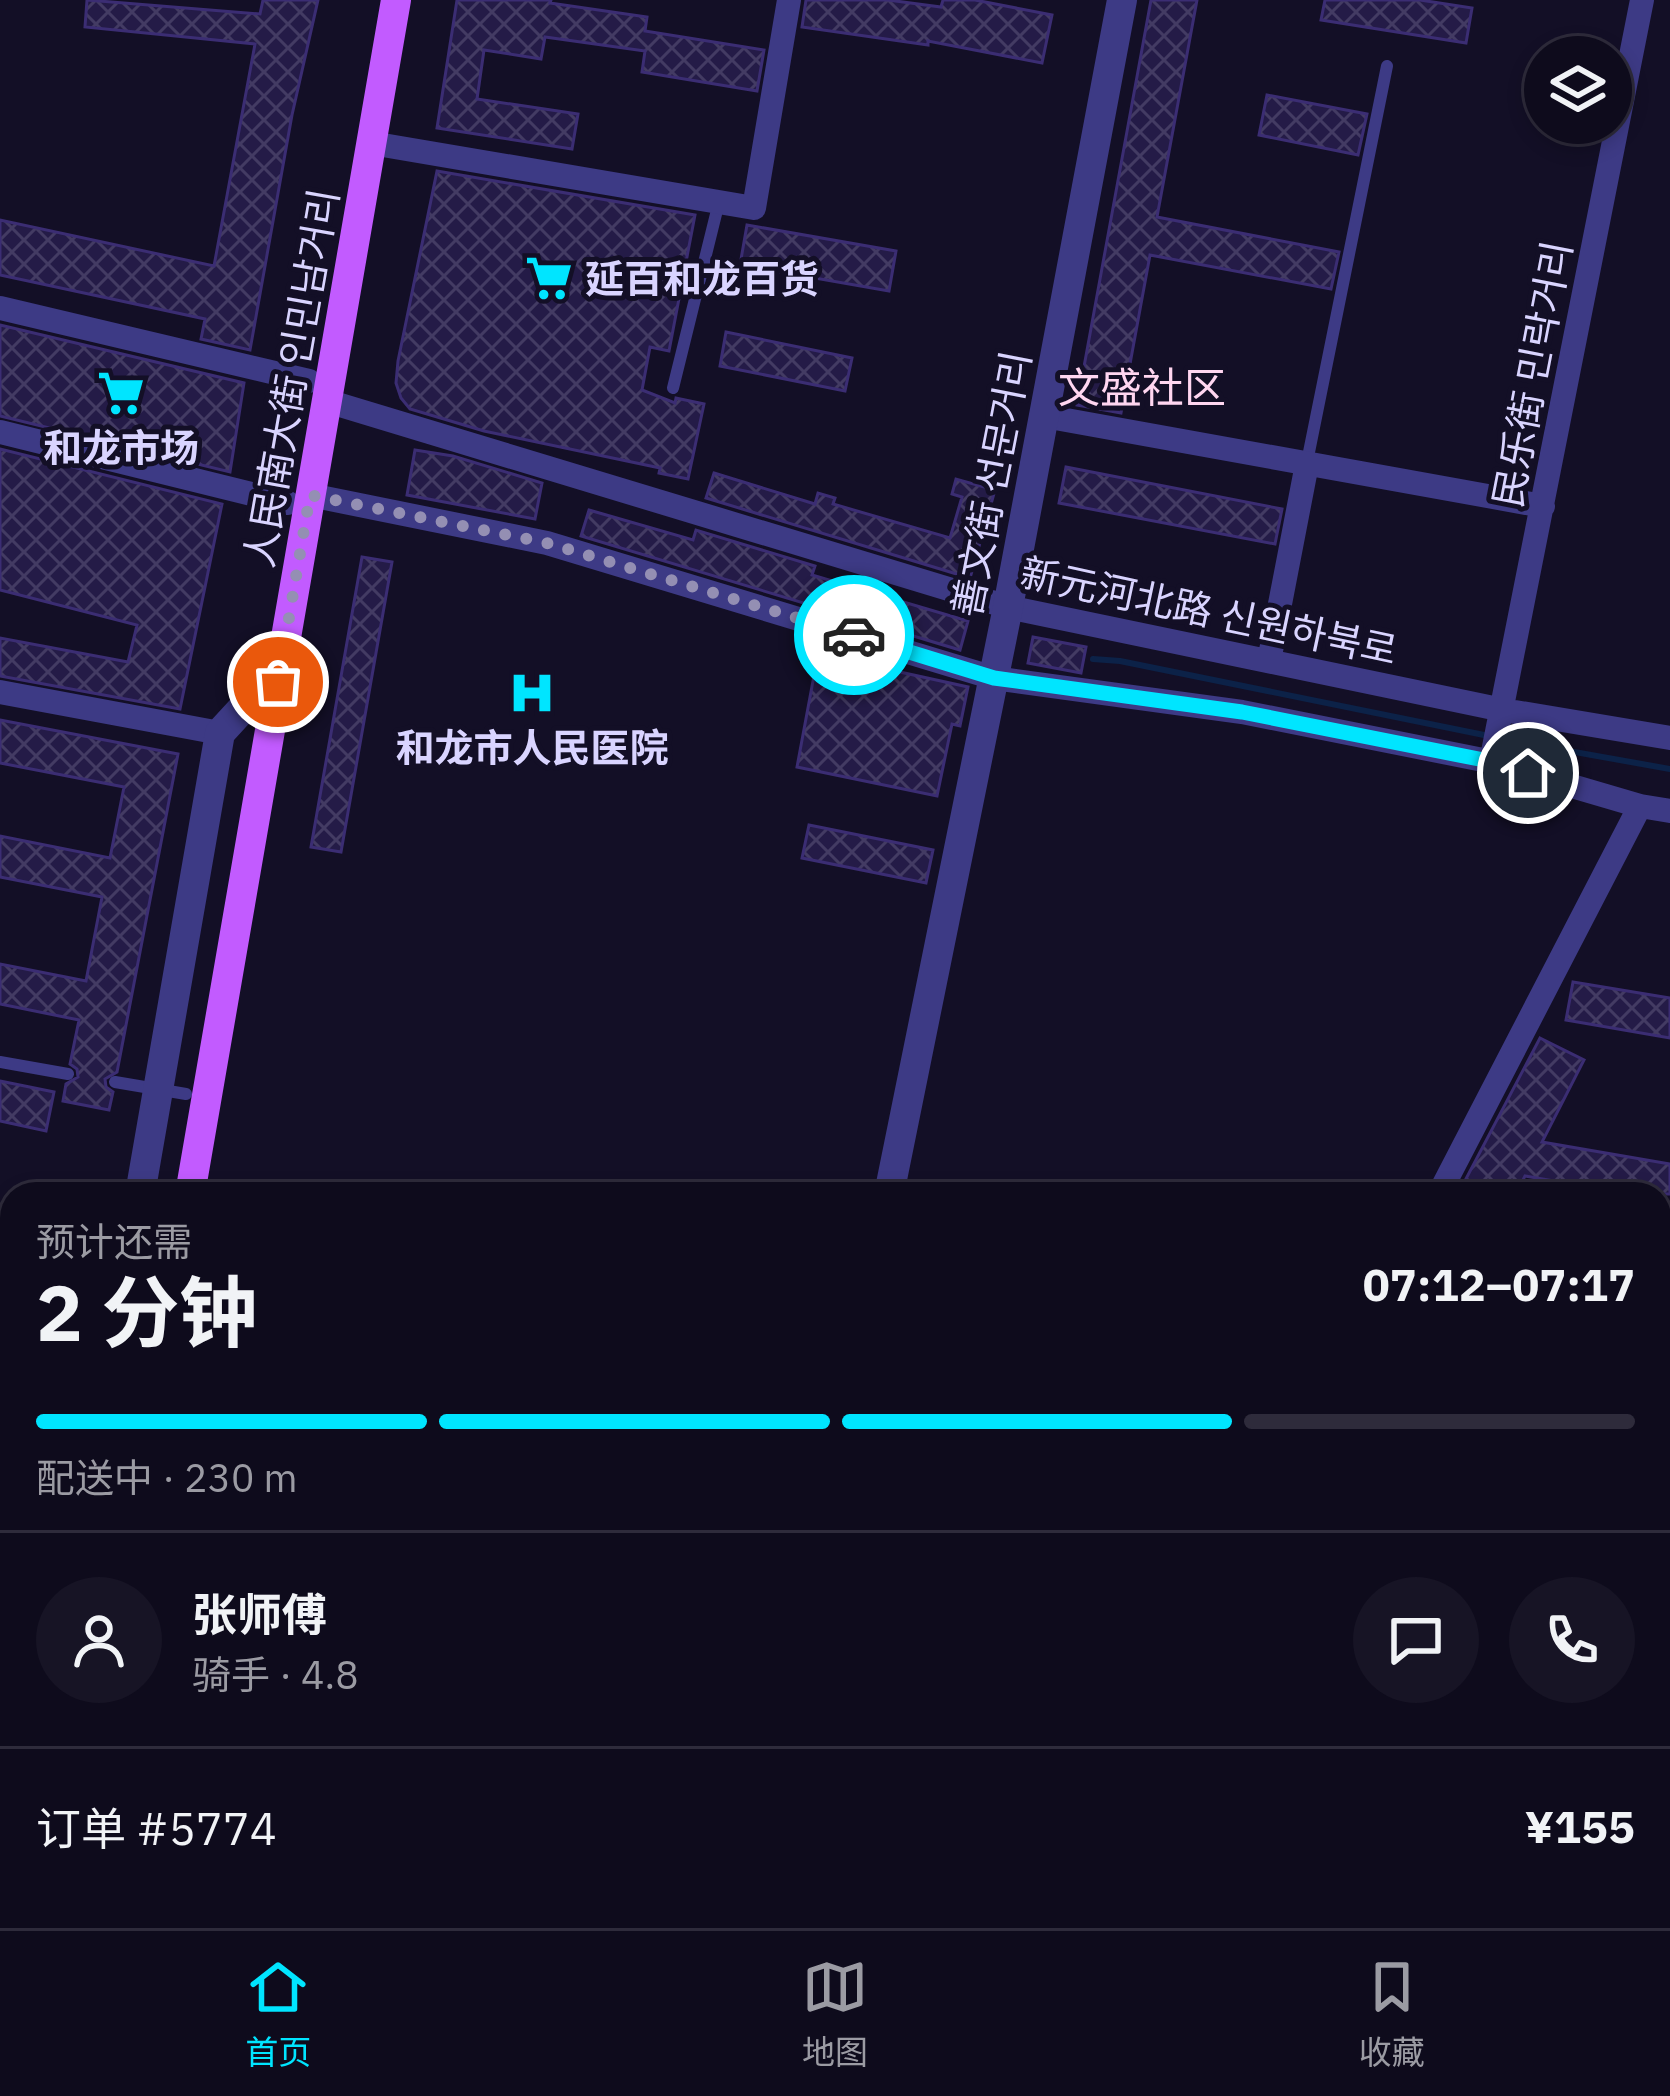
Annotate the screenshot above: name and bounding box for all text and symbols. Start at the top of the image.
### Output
map controls [1524,36,1632,144]
button: layers [1524,36,1632,144]
street label: 人民南大街 인민남거리 [233,185,349,571]
street label: 民乐街 민락거리 [1481,237,1583,511]
supermarket icon: 延百和龙百货 [524,253,574,303]
place label: 延百和龙百货 [585,253,819,304]
street label: 善文街 선문거리 [940,347,1042,621]
district label: 文盛社区 [1058,360,1226,415]
supermarket icon: 和龙市场 [96,368,146,418]
place label: 和龙市场 [43,422,199,473]
street label: 新元河北路 신원하북로 [1016,546,1402,676]
courier [794,575,914,695]
icon: car [821,602,887,668]
pin [227,631,329,733]
icon: bag [245,649,311,715]
hospital icon: 和龙市人民医院 [507,668,557,718]
place label: 和龙市人民医院 [395,722,669,773]
pin [1477,722,1579,824]
icon: home [1495,740,1561,806]
text: 预计还需 [36,1216,192,1267]
text: 07:12–07:17 [1363,1255,1635,1313]
text: 2 分钟 [36,1261,257,1362]
text: 配送中 · 230 m [36,1452,298,1503]
button: person [36,1577,162,1703]
button: chat [1353,1577,1479,1703]
button: phone [1509,1577,1635,1703]
text: 张师傅 [192,1585,327,1643]
text: 骑手 · 4.8 [192,1649,359,1700]
text: ¥155 [1525,1797,1635,1855]
text: 订单 #5774 [36,1799,277,1857]
tab: 首页 [245,1954,311,2074]
tab: 地图 [802,1954,868,2074]
tab: 收藏 [1359,1954,1425,2074]

